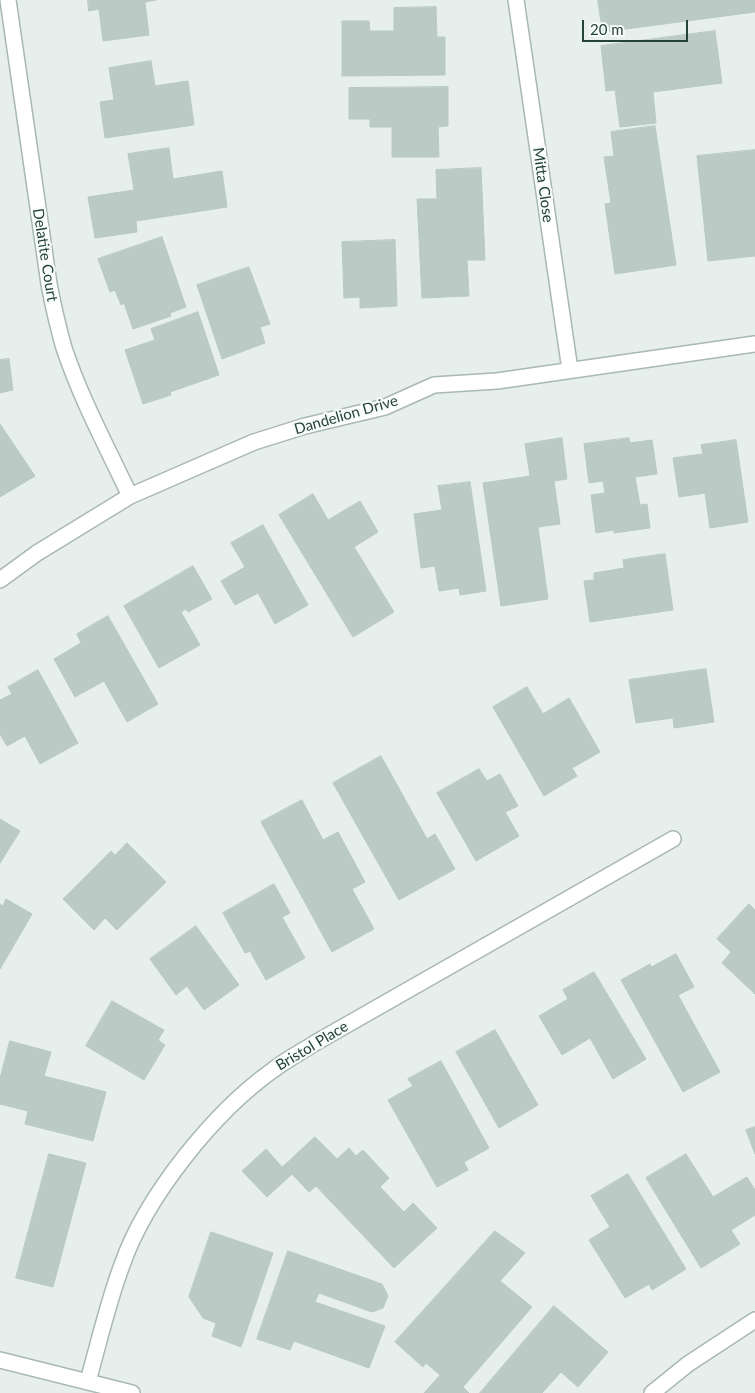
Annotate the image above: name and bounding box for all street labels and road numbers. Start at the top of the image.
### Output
street label: Mitta Close [529,146,557,224]
street label: Delatite Court [29,207,61,303]
street label: Dandelion Drive [292,392,400,438]
street label: Bristol Place [273,1017,351,1075]

